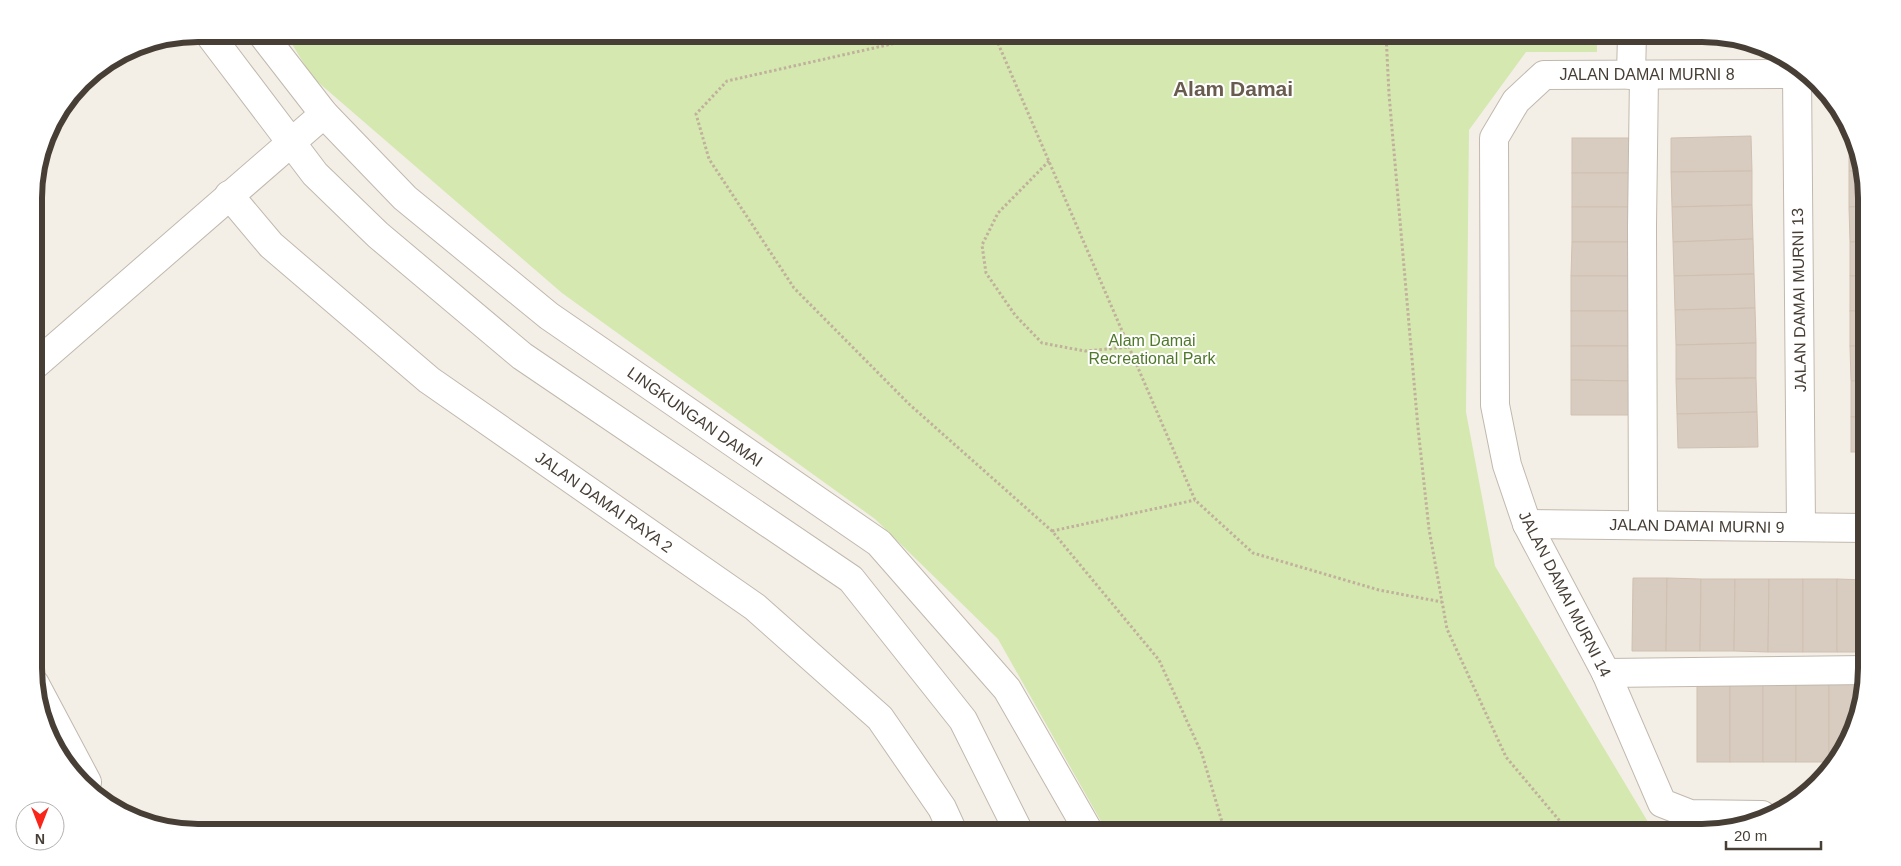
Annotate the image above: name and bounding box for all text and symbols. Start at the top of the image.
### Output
street label: JALAN DAMAI MURNI 8 [1559,66,1735,83]
district label: Alam Damai [1173,77,1293,100]
street label: JALAN DAMAI MURNI 13 [1789,208,1809,392]
park label: Alam Damai Recreational Park [1088,332,1217,367]
street label: LINGKUNGAN DAMAI [624,364,766,470]
street label: JALAN DAMAI RAYA 2 [532,448,676,556]
street label: JALAN DAMAI MURNI 14 [1516,508,1614,680]
street label: JALAN DAMAI MURNI 9 [1609,516,1785,536]
north arrow [15,801,65,851]
scale bar [1726,818,1821,850]
text: 20 m [1734,827,1767,844]
text: N [35,831,45,847]

